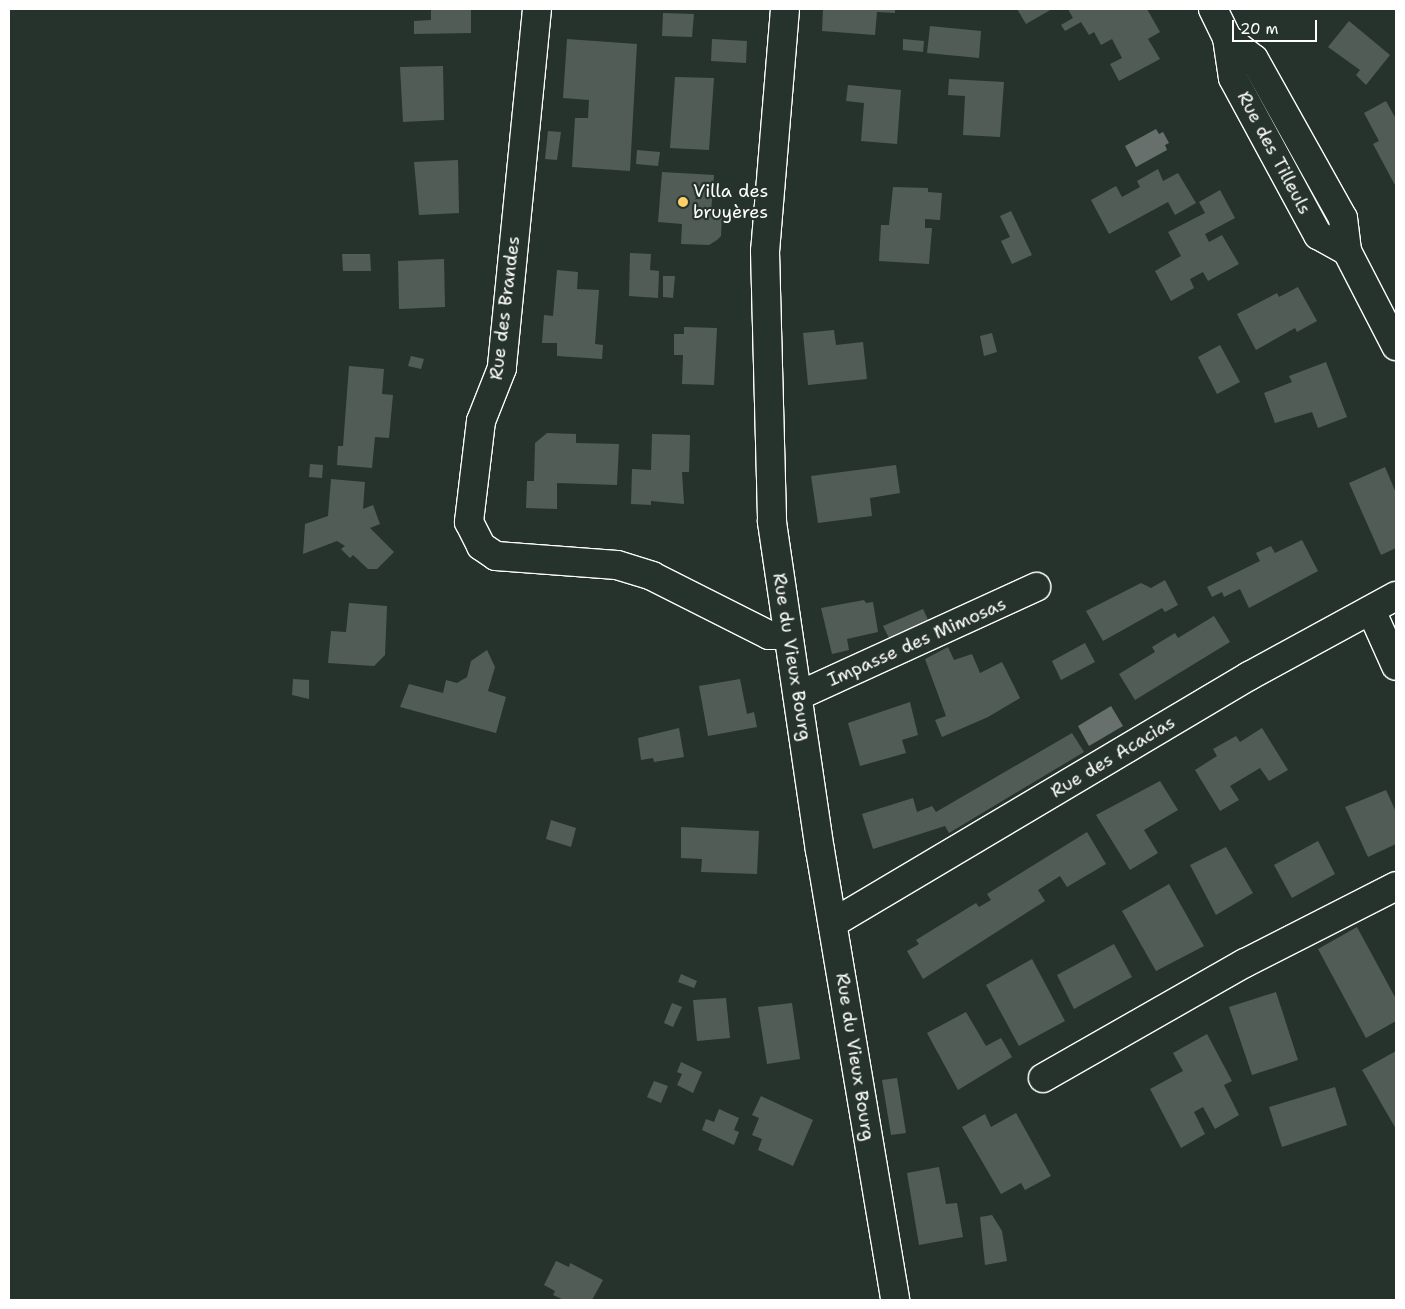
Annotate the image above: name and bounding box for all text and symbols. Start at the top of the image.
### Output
scale bar [1235,10,1320,42]
text: 20 m [1240,19,1279,39]
street label: Rue des Tilleuls [1232,88,1316,218]
place label: Villa des bruyères [693,181,768,223]
marker: Villa des bruyères [677,196,689,208]
street label: Rue des Brandes [485,235,525,381]
street label: Rue du Vieux Bourg [768,572,816,742]
street label: Impasse des Mimosas [824,593,1010,691]
street label: Rue des Acacias [1047,711,1179,803]
street label: Rue du Vieux Bourg [831,972,879,1142]

